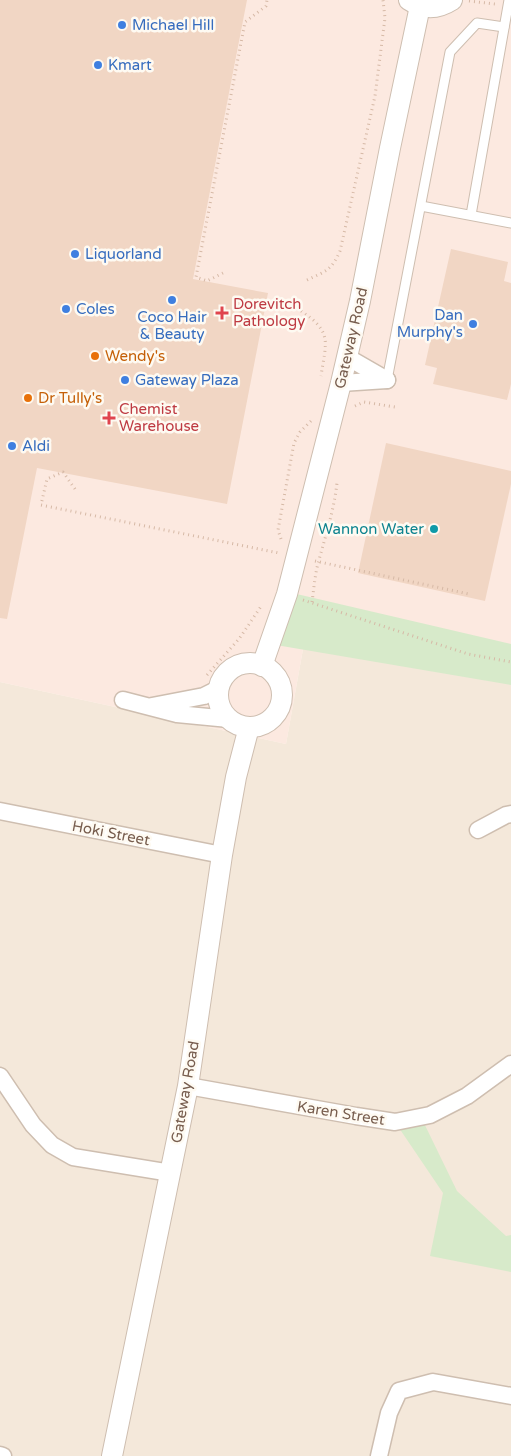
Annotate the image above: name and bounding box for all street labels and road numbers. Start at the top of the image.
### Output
street label: Gateway Road [331,286,371,390]
street label: Hoki Street [71,817,152,849]
street label: Gateway Road [167,1040,203,1144]
street label: Karen Street [296,1097,386,1129]

